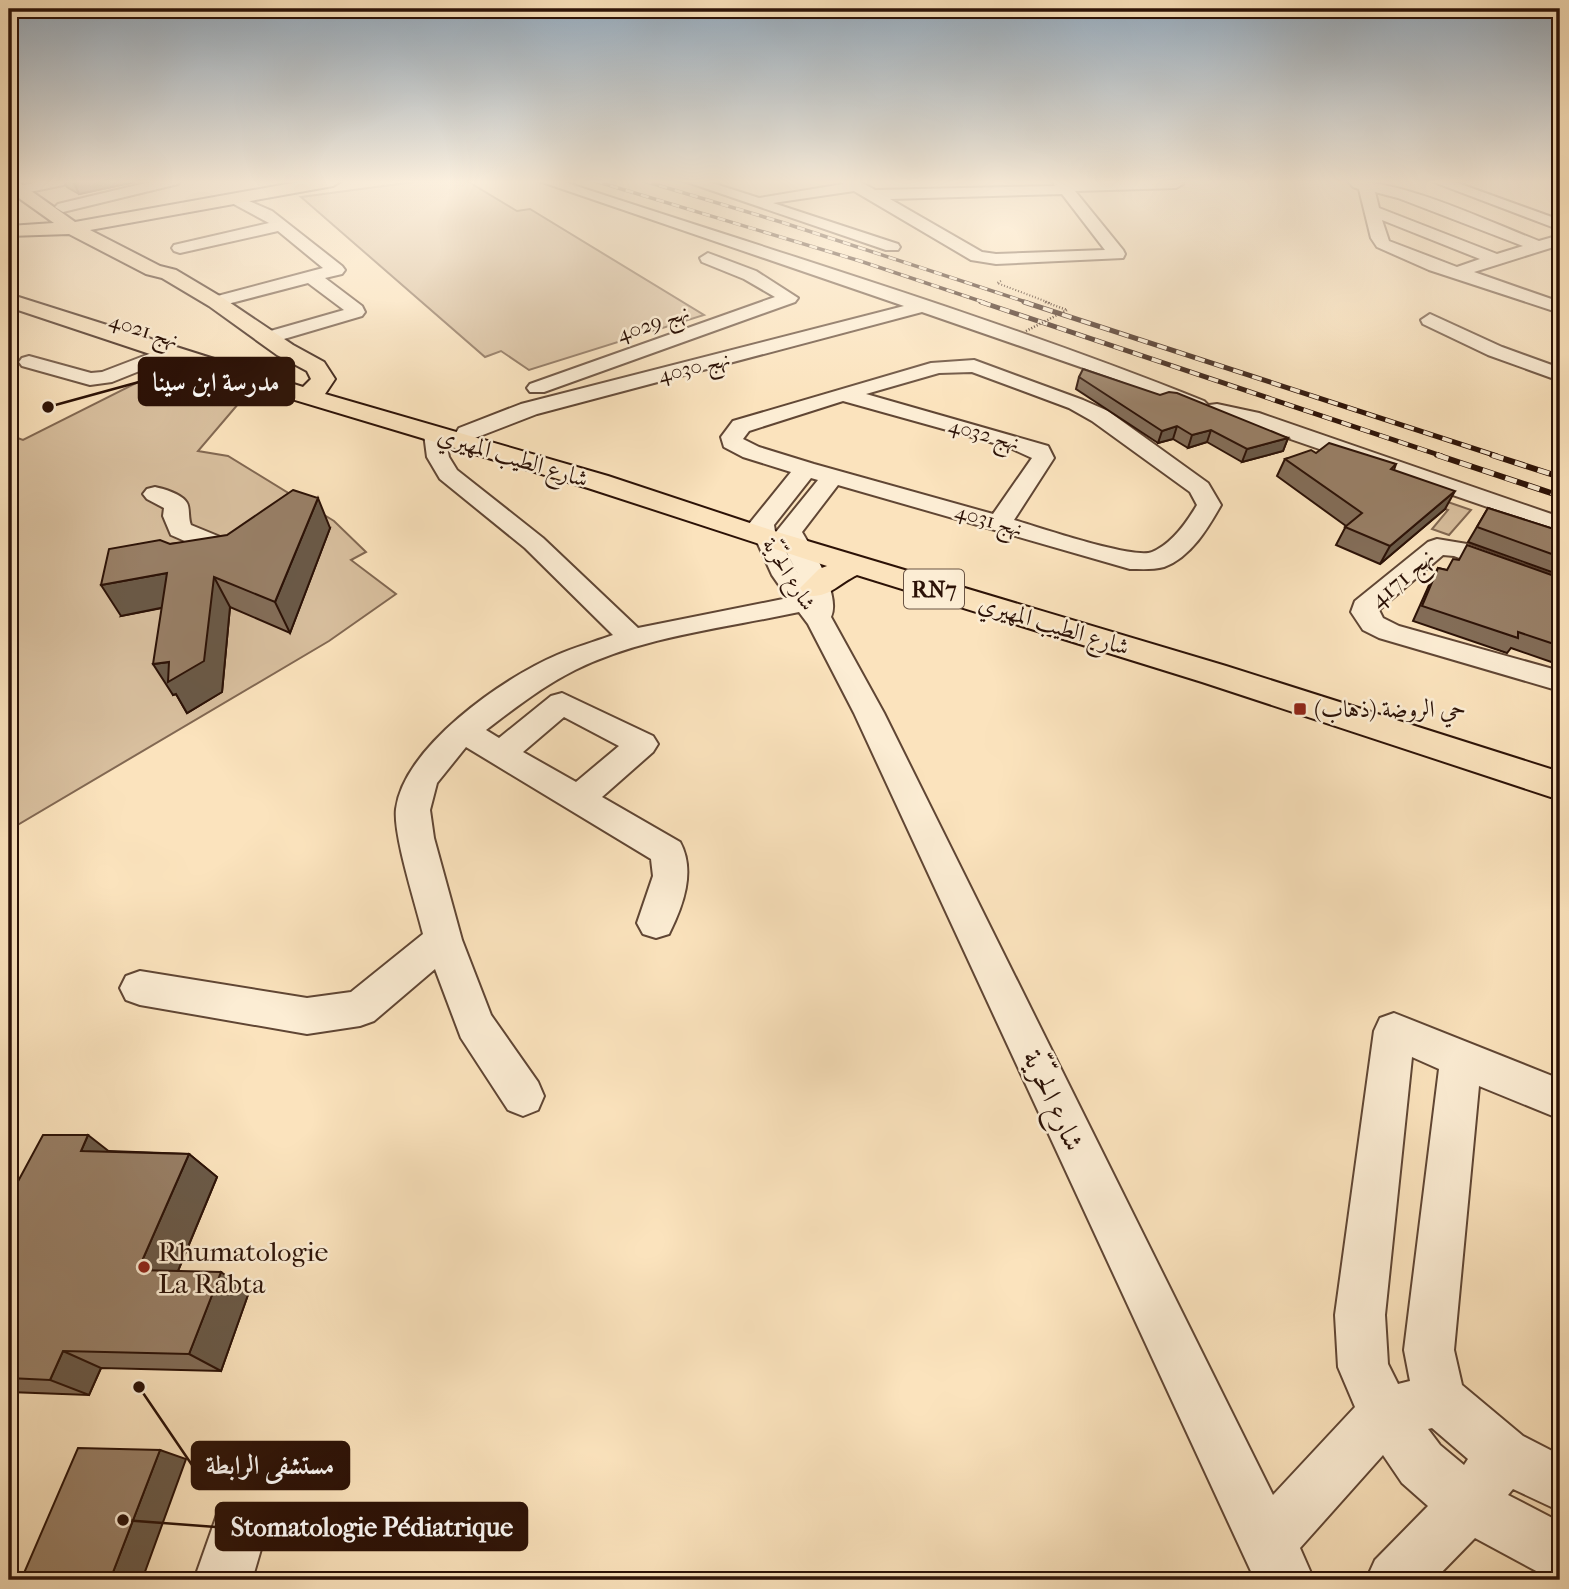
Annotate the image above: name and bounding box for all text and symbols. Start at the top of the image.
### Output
street label: نهج 4029 [614,299,695,353]
street label: نهج 4021 [104,308,182,359]
street label: نهج 4030 [656,346,734,394]
callout: مدرسة ابن سينا [139,358,294,405]
text: مدرسة ابن سينا [152,367,280,398]
street label: نهج 4032 [944,413,1022,462]
street label: شارع الطيب المهيري [432,421,592,499]
street label: نهج 4031 [951,499,1026,548]
street label: شارع الحرّيّة [752,532,823,618]
street label: نهج 4171 [1364,542,1445,619]
road number: RN7 [904,569,964,608]
street label: شارع الطيب المهيري [973,589,1133,667]
place label: حي الروضة (ذهاب) [1314,695,1466,728]
marker: حي الروضة (ذهاب) [1292,701,1308,717]
street label: شارع الحرّيّة [1010,1043,1094,1159]
place label: Rhumatologie La Rabta [158,1235,329,1300]
marker: Rhumatologie La Rabta [136,1259,152,1275]
callout: مستشفى الرابطة [192,1442,349,1489]
text: مستشفى الرابطة [206,1450,334,1485]
callout: Stomatologie Pédiatrique [216,1503,527,1550]
text: Stomatologie Pédiatrique [231,1512,513,1543]

